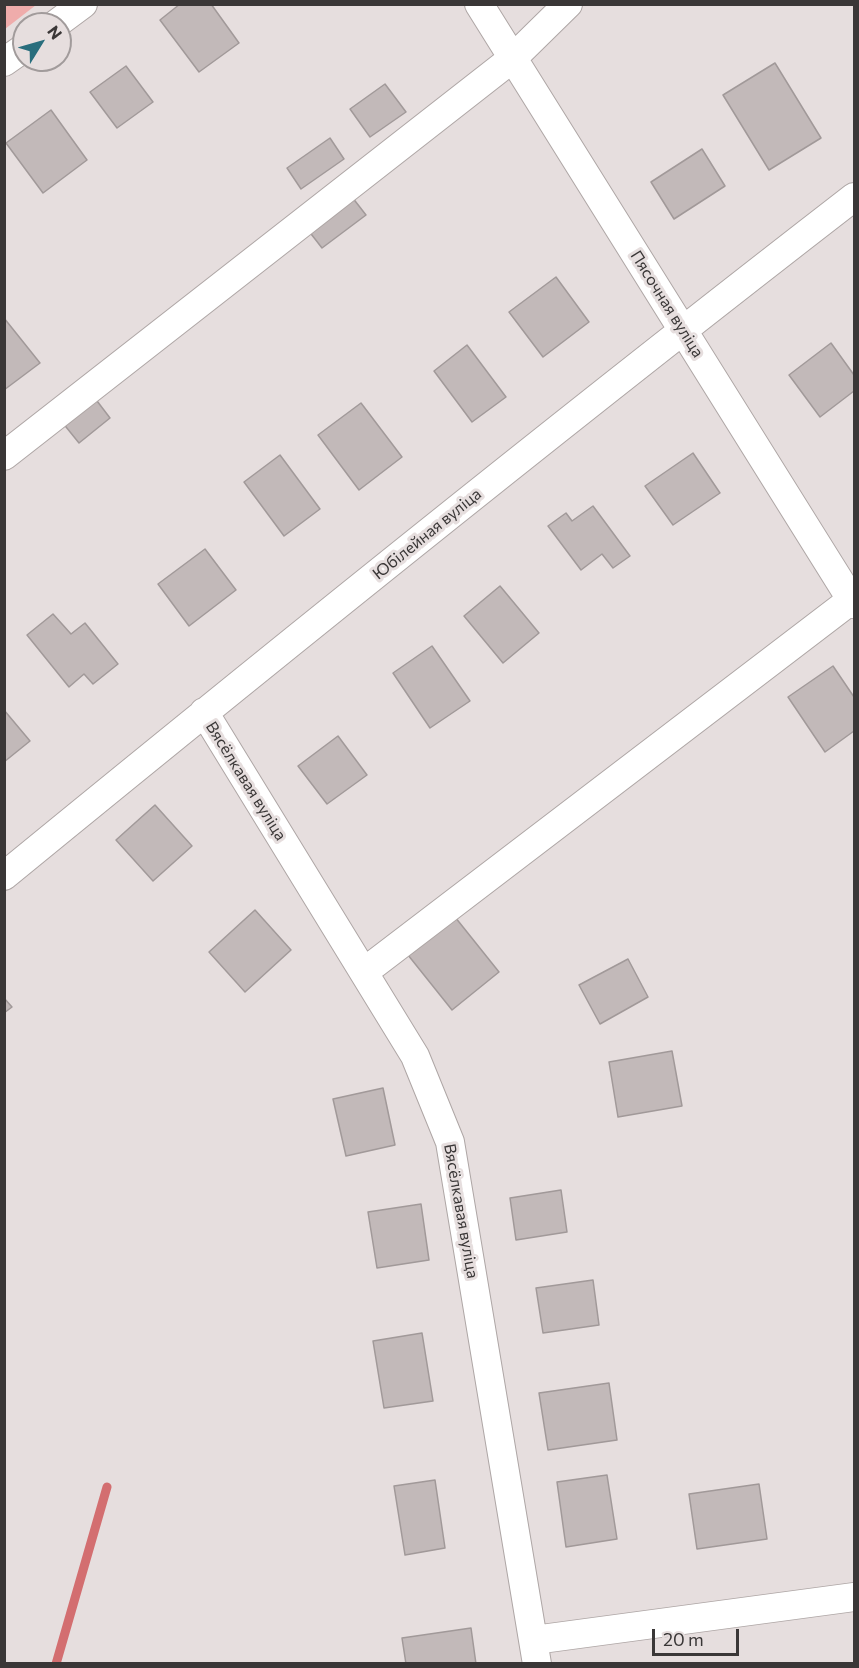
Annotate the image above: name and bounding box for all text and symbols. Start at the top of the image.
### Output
north arrow [12,12,72,72]
text: N [44,22,66,43]
street label: Пясочная вуліца [626,247,708,361]
street label: Юбілейная вуліца [369,484,485,584]
street label: Вясёлкавая вуліца [202,718,290,844]
street label: Вясёлкавая вуліца [440,1142,482,1280]
scale bar [655,1617,742,1655]
text: 20 m [663,1628,704,1650]

